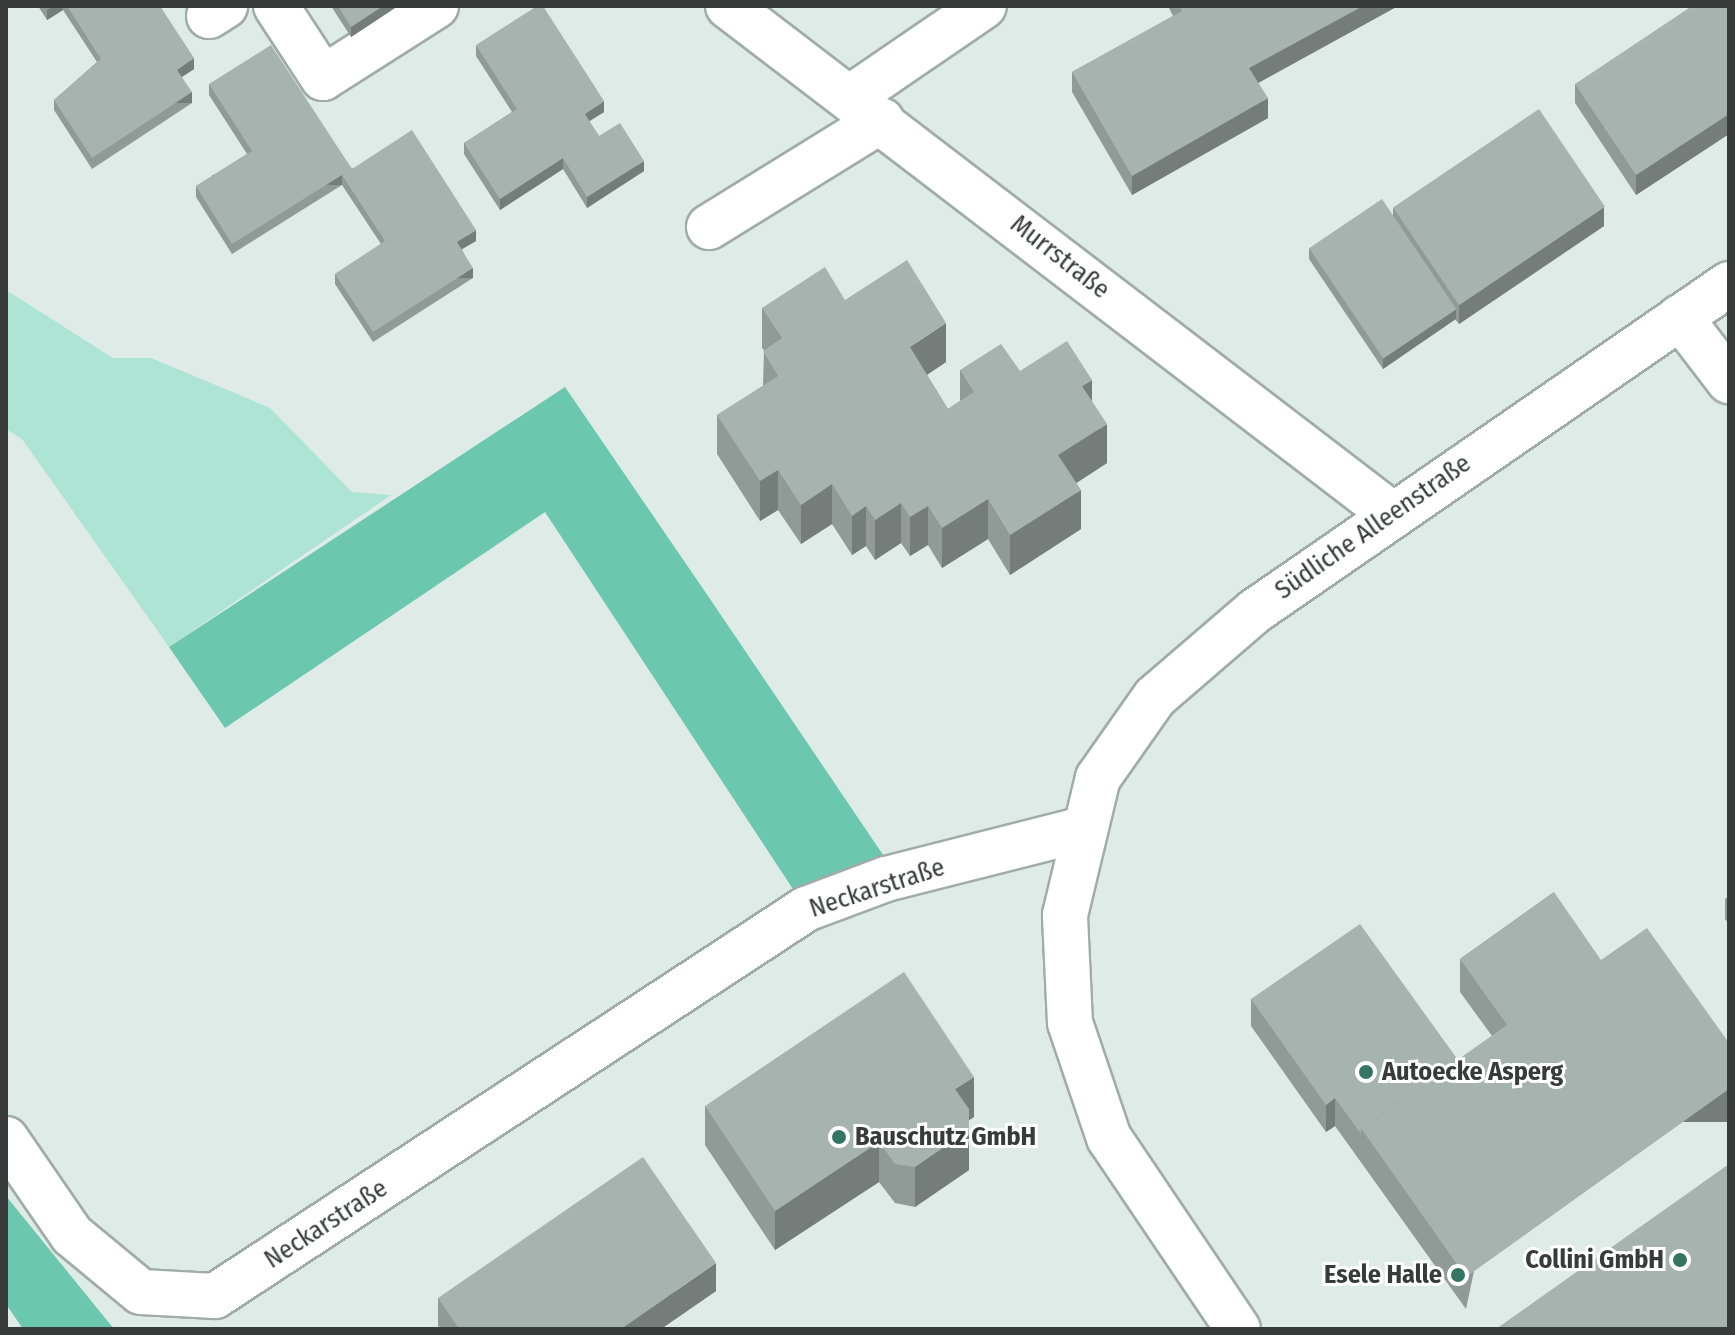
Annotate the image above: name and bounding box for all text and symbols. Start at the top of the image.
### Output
street label: Murrstraße [1004,209,1116,305]
street label: Südliche Alleenstraße [1269,448,1477,606]
street label: Neckarstraße [805,851,949,925]
place label: Autoecke Asperg [1382,1056,1563,1088]
marker: Autoecke Asperg [1357,1063,1375,1081]
place label: Bauschutz GmbH [855,1121,1036,1153]
marker: Bauschutz GmbH [830,1128,848,1146]
street label: Neckarstraße [259,1173,393,1275]
place label: Collini GmbH [1525,1244,1664,1276]
marker: Collini GmbH [1671,1251,1689,1269]
place label: Esele Halle [1324,1259,1442,1291]
marker: Esele Halle [1449,1266,1467,1284]

